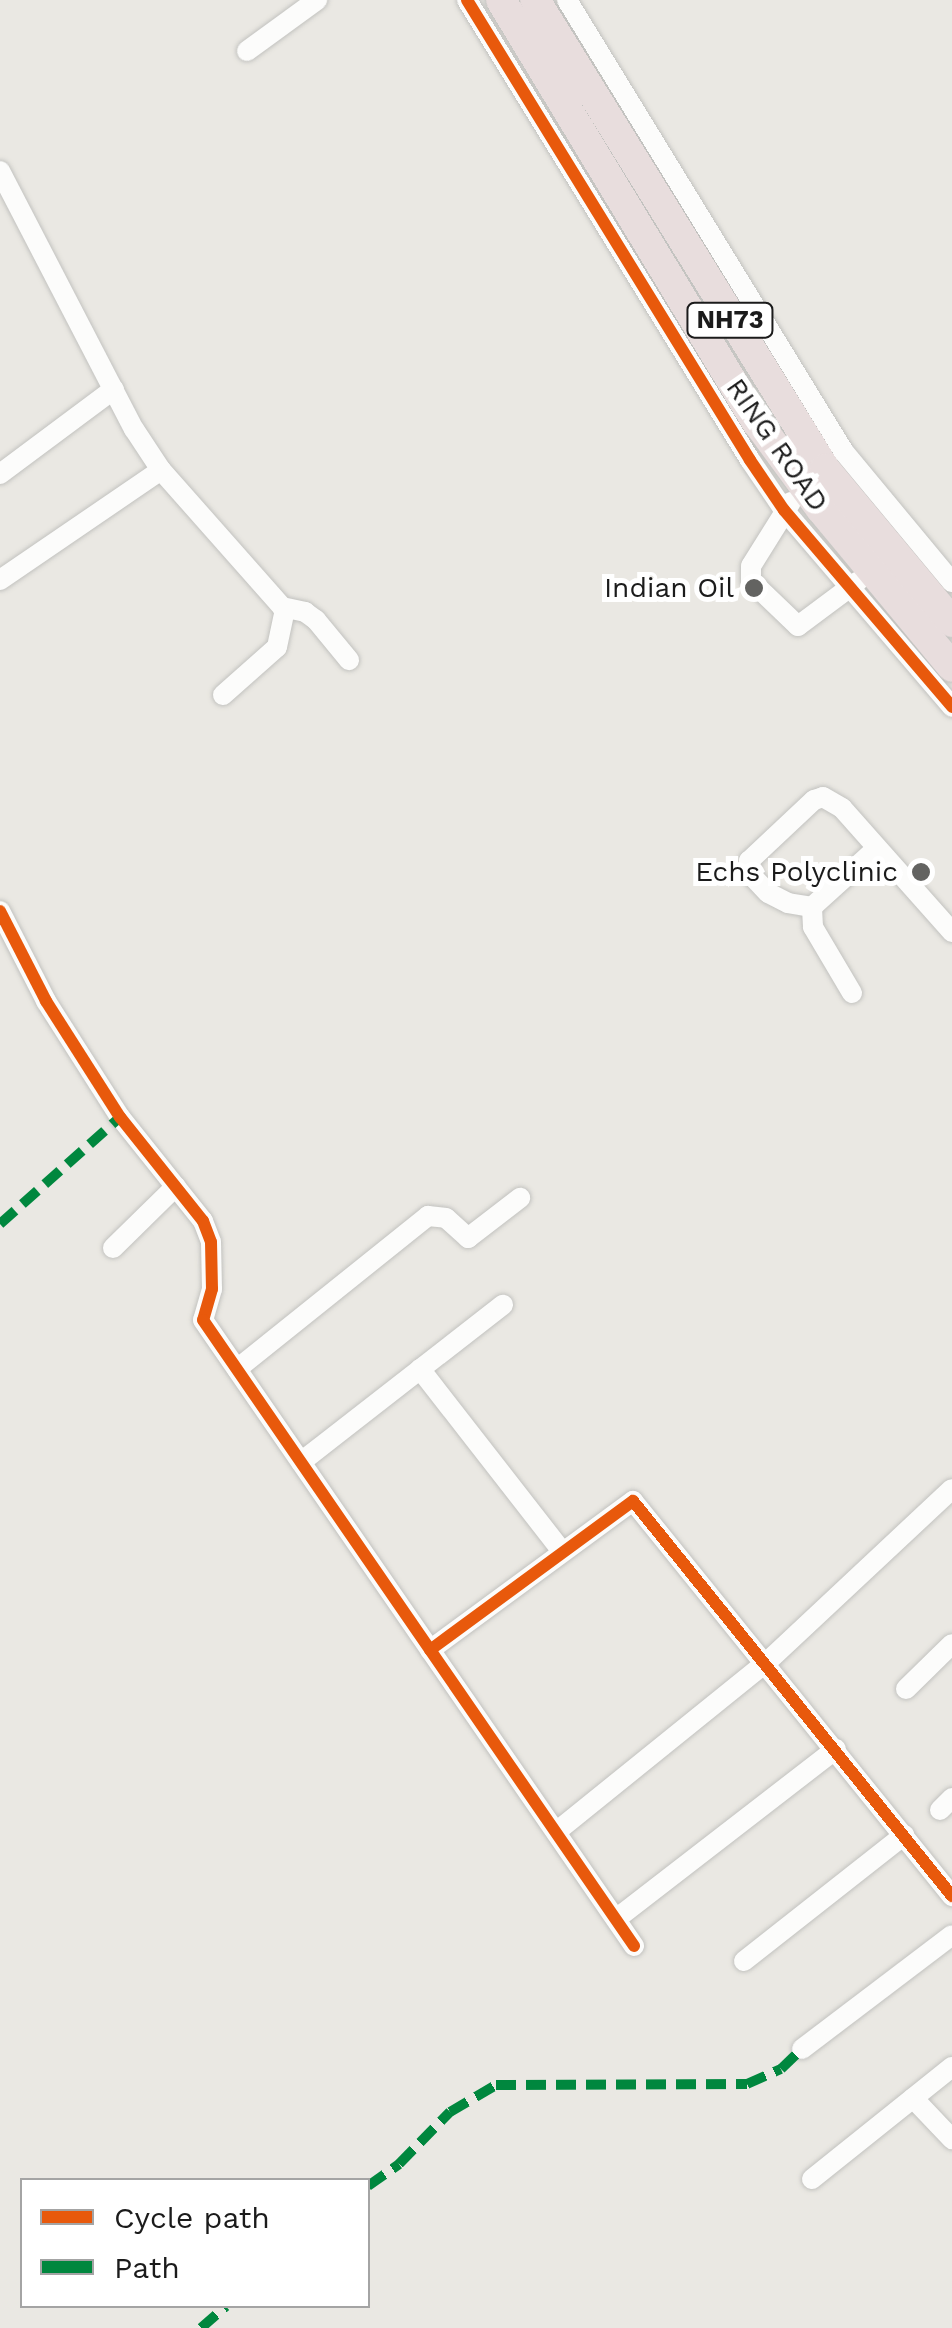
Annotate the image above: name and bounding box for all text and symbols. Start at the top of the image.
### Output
road number: NH73 [685,300,775,340]
street label: RING ROAD [719,372,835,518]
place label: Indian Oil [604,571,734,605]
marker: Indian Oil [743,577,765,599]
place label: Echs Polyclinic [695,855,898,889]
marker: Echs Polyclinic [908,859,934,885]
legend [20,2178,370,2308]
text: Cycle path [114,2200,270,2235]
text: Path [114,2250,180,2285]

